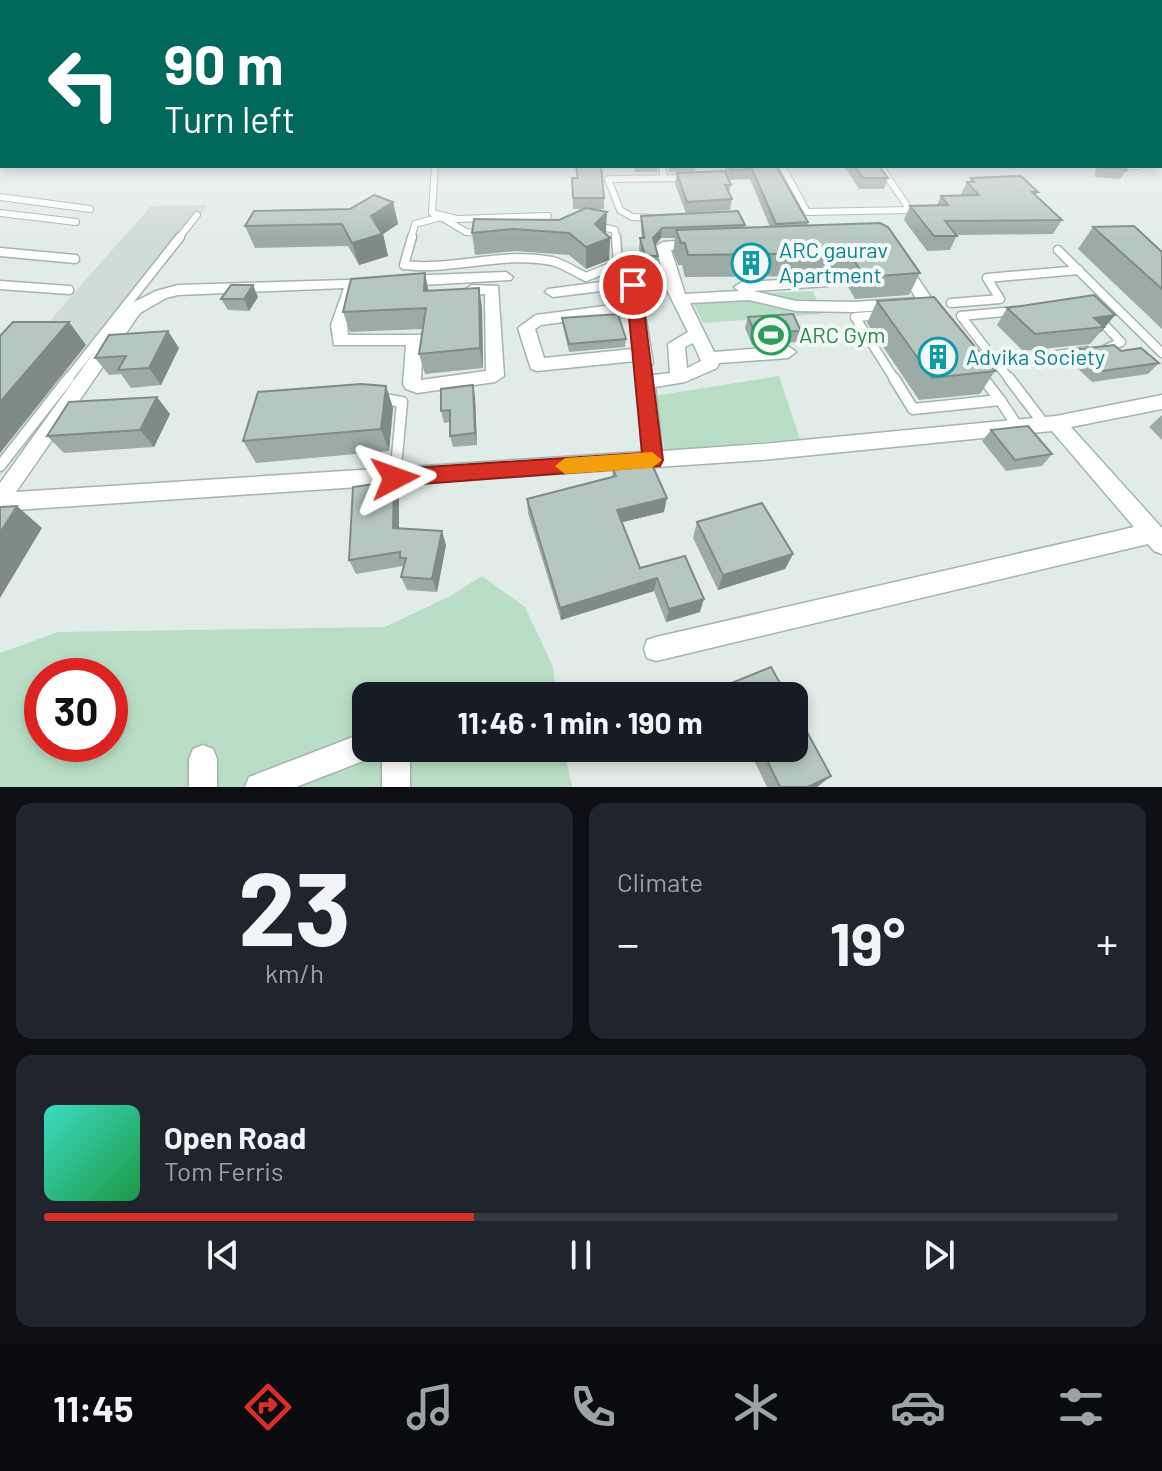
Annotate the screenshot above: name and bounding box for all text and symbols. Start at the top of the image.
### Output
text: 90 m [164,29,284,96]
icon: left [32,32,136,136]
text: Turn left [164,97,295,140]
place label: ARC gaurav Apartment [779,236,888,287]
building icon: ARC gaurav Apartment [730,242,772,284]
pin [599,251,667,319]
icon: arrive [611,263,655,307]
sports icon: ARC Gym [750,314,792,356]
place label: ARC Gym [799,321,885,347]
building icon: Advika Society [917,336,959,378]
place label: Advika Society [966,343,1105,369]
position arrow [353,436,437,520]
speed limit sign: 30 [24,658,128,762]
text: 11:46 · 1 min · 190 m [457,704,703,740]
text: 23 [238,842,351,967]
text: Climate [617,866,703,897]
text: 19° [830,906,905,978]
text: − [617,916,639,969]
text: + [1096,916,1118,969]
text: km/h [265,957,324,988]
text: Open Road [164,1119,306,1155]
text: Tom Ferris [164,1155,284,1186]
icon: previous [201,1233,245,1277]
icon: pause [559,1233,603,1277]
icon: next [917,1233,961,1277]
icon: directions [240,1379,296,1435]
icon: music [402,1379,458,1435]
icon: phone [565,1379,621,1435]
icon: climate [728,1379,784,1435]
icon: car [890,1379,946,1435]
icon: filters [1053,1379,1109,1435]
text: 11:45 [53,1386,133,1429]

